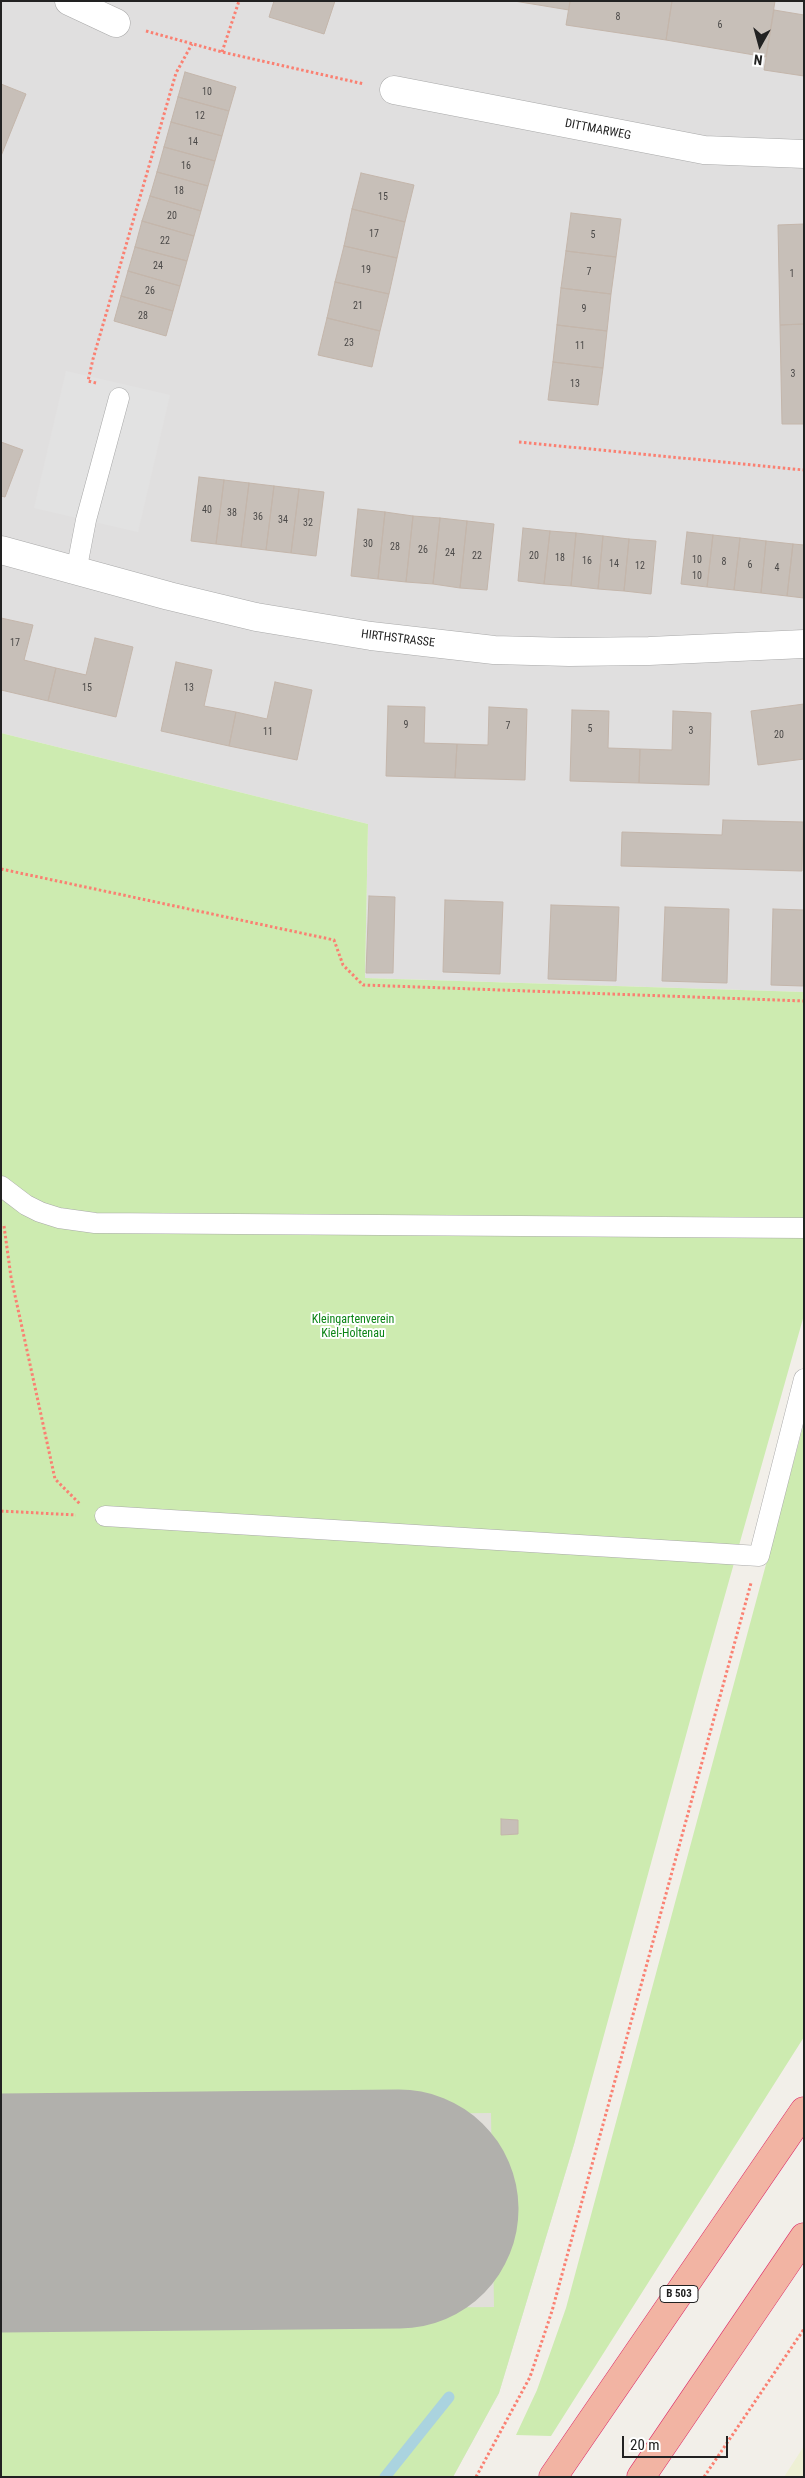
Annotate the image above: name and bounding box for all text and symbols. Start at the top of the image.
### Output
house number: 8 [616,11,620,23]
house number: 6 [718,19,722,31]
north arrow [735,20,785,70]
text: N [753,51,763,68]
house number: 10 [202,86,212,98]
house number: 12 [195,110,205,122]
street label: DITTMARWEG [564,117,632,143]
house number: 14 [188,136,198,148]
house number: 16 [181,160,191,172]
house number: 18 [174,185,184,197]
house number: 15 [378,191,388,203]
house number: 20 [167,210,177,222]
house number: 17 [369,228,379,240]
house number: 5 [591,229,595,241]
house number: 22 [160,235,170,247]
house number: 24 [153,260,163,272]
house number: 19 [361,264,371,276]
house number: 7 [587,266,591,278]
house number: 1 [790,268,794,280]
house number: 26 [145,285,155,297]
house number: 21 [353,300,363,312]
house number: 9 [582,303,586,315]
house number: 28 [138,310,148,322]
house number: 23 [344,337,354,349]
house number: 11 [575,340,585,352]
house number: 3 [791,368,795,380]
house number: 13 [570,378,580,390]
house number: 40 [202,504,212,516]
house number: 38 [227,507,237,519]
house number: 36 [253,511,263,523]
house number: 34 [278,514,288,526]
house number: 32 [303,517,313,529]
house number: 30 [363,538,373,550]
house number: 28 [390,541,400,553]
house number: 26 [418,544,428,556]
house number: 24 [445,547,455,559]
house number: 22 [472,550,482,562]
house number: 20 [529,550,539,562]
house number: 18 [555,552,565,564]
house number: 10 [692,554,702,566]
house number: 16 [582,555,592,567]
house number: 8 [722,556,726,568]
house number: 14 [609,558,619,570]
house number: 6 [748,559,752,571]
house number: 12 [635,560,645,572]
house number: 4 [775,562,779,574]
house number: 10 [692,570,702,582]
street label: HIRTHSTRASSE [360,627,436,651]
house number: 17 [10,637,20,649]
house number: 15 [82,682,92,694]
house number: 13 [184,682,194,694]
house number: 9 [404,719,408,731]
house number: 7 [506,720,510,732]
house number: 5 [588,723,592,735]
house number: 3 [689,725,693,737]
house number: 11 [263,726,273,738]
house number: 20 [774,729,784,741]
park label: Kleingartenverein Kiel-Holtenau [312,1313,394,1341]
road number: B 503 [660,2286,698,2302]
scale bar [625,2426,731,2458]
text: 20 m [630,2436,660,2454]

